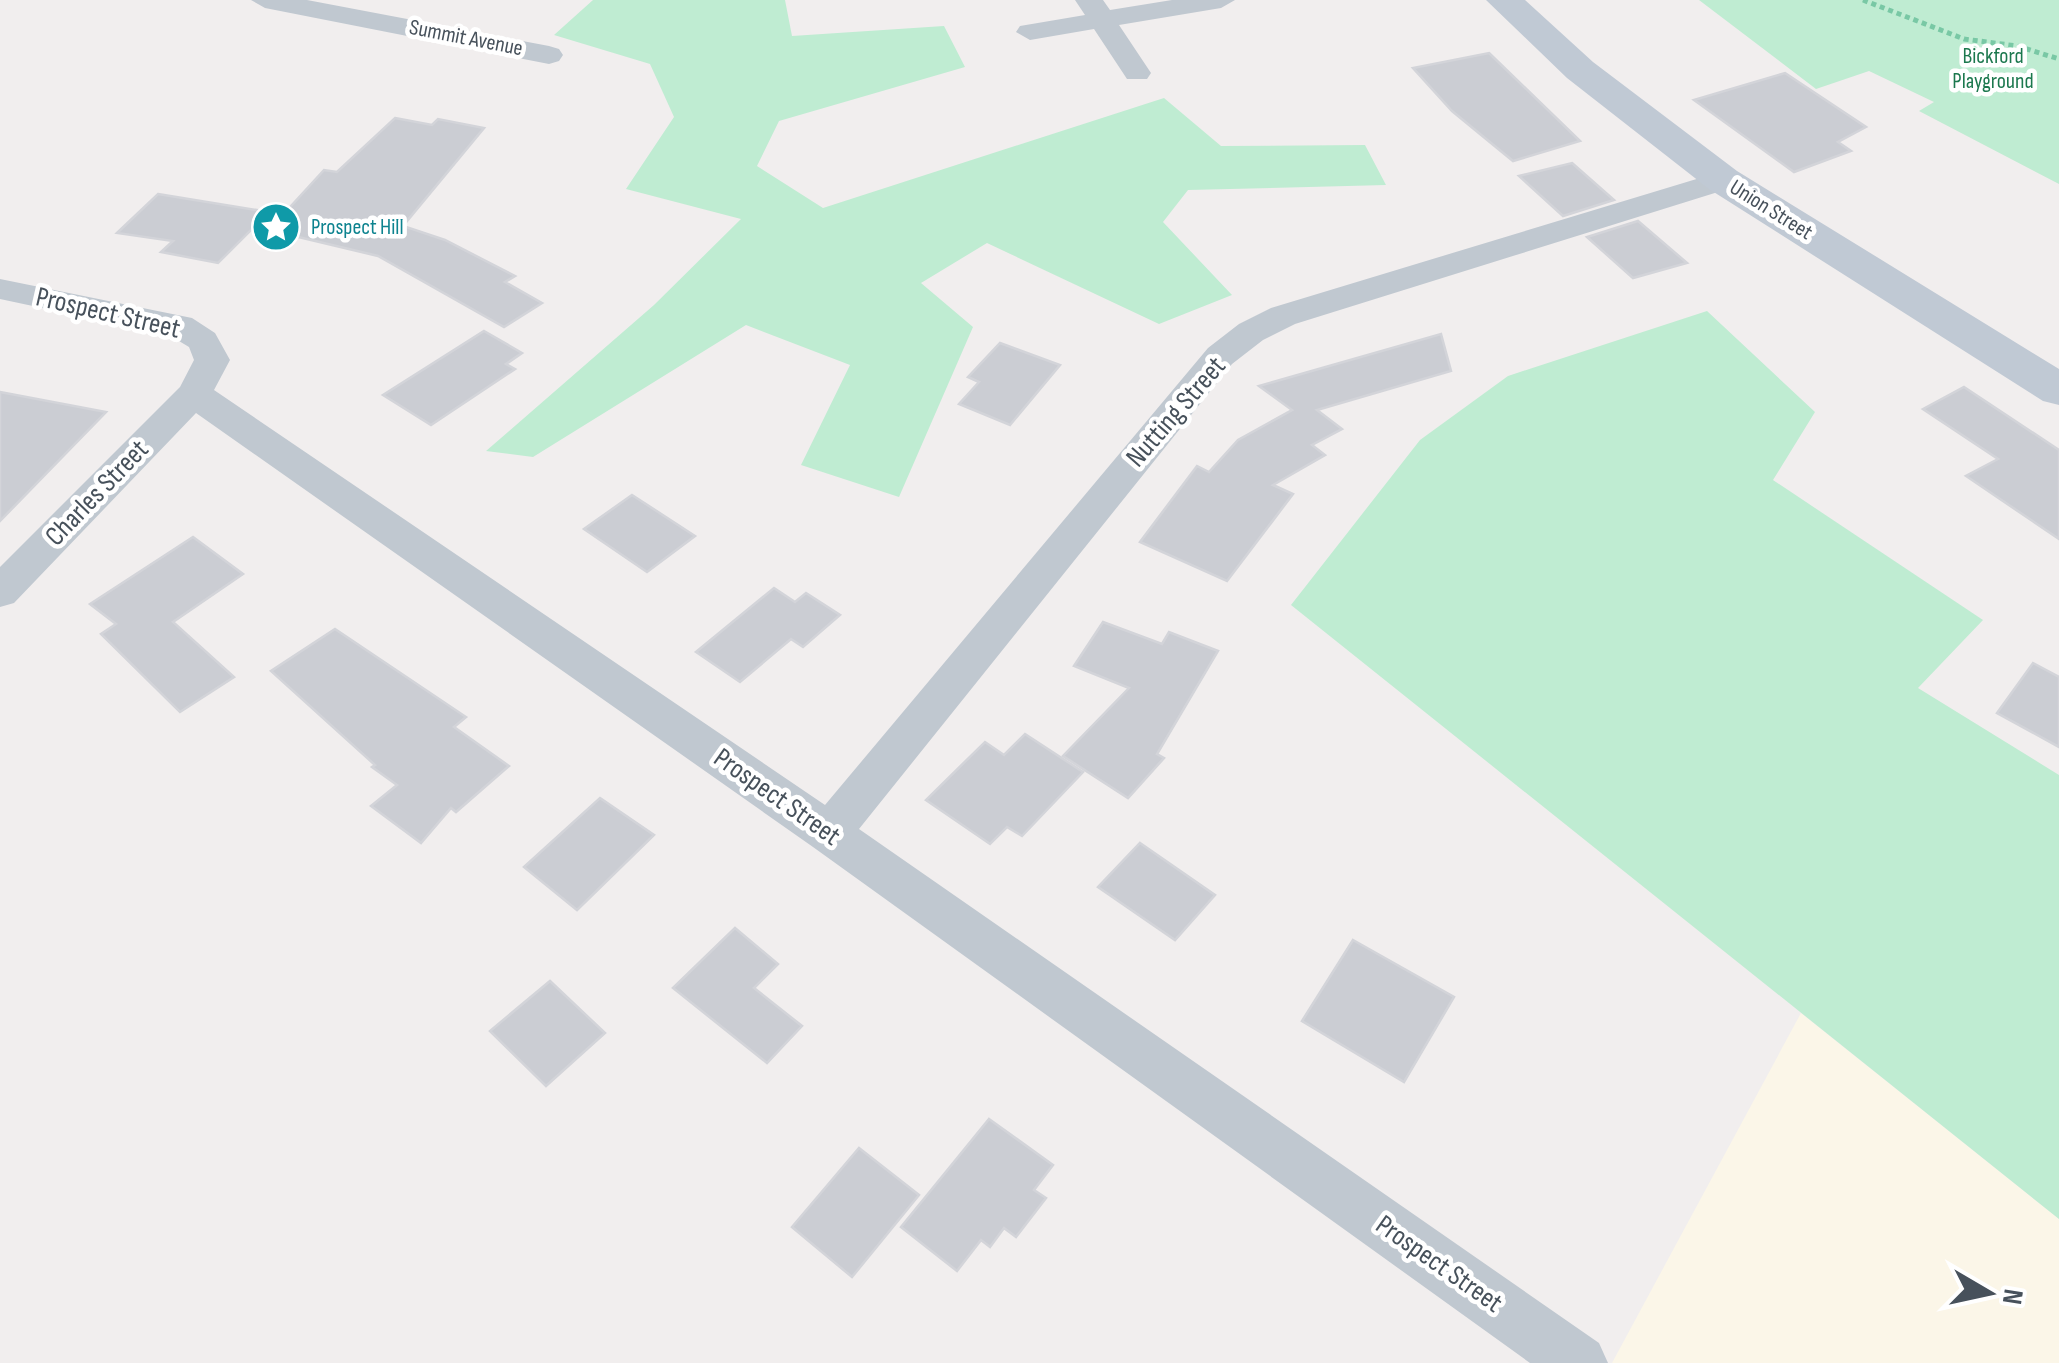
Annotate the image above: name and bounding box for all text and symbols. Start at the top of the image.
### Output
street label: Summit Avenue [407,14,525,62]
park label: Bickford Playground [1952,43,2034,95]
street label: Union Street [1724,174,1818,246]
place icon: Prospect Hill [250,201,302,253]
place label: Prospect Hill [311,214,404,241]
street label: Prospect Street [33,280,183,346]
street label: Nutting Street [1119,350,1233,474]
street label: Charles Street [38,433,156,553]
street label: Prospect Street [707,741,847,853]
street label: Prospect Street [1369,1208,1509,1320]
north arrow [1939,1243,2039,1343]
text: N [1995,1287,2030,1307]

